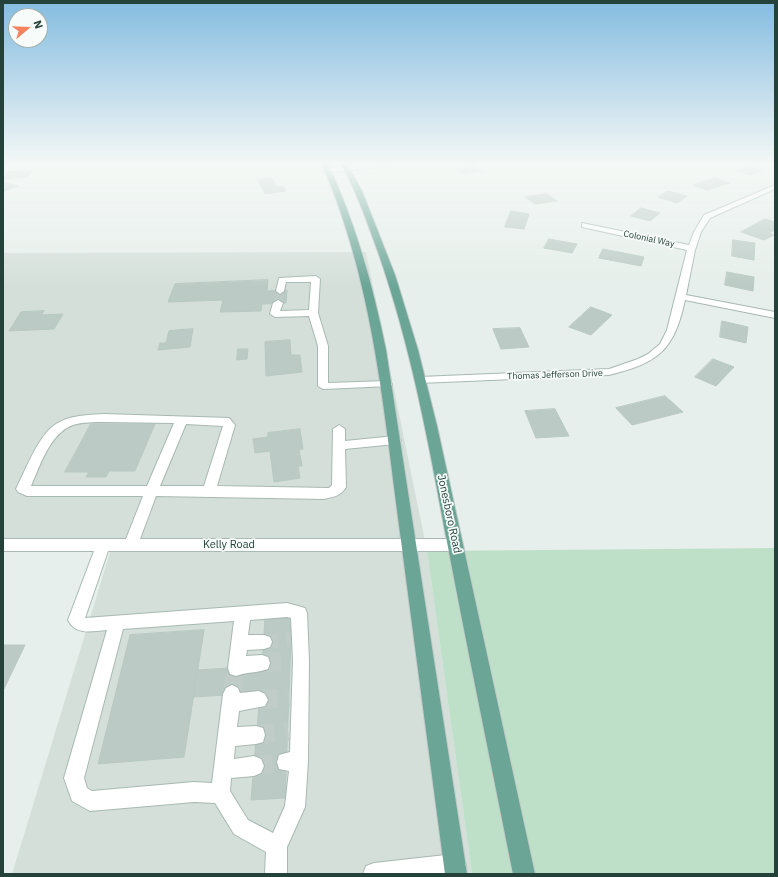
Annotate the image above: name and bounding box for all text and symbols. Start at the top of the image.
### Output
north arrow [8,8,48,48]
text: N [30,18,46,30]
street label: Colonial Way [622,228,676,250]
street label: Thomas Jefferson Drive [507,368,603,382]
street label: Jonesboro Road [434,474,464,554]
street label: Kelly Road [203,538,255,552]

